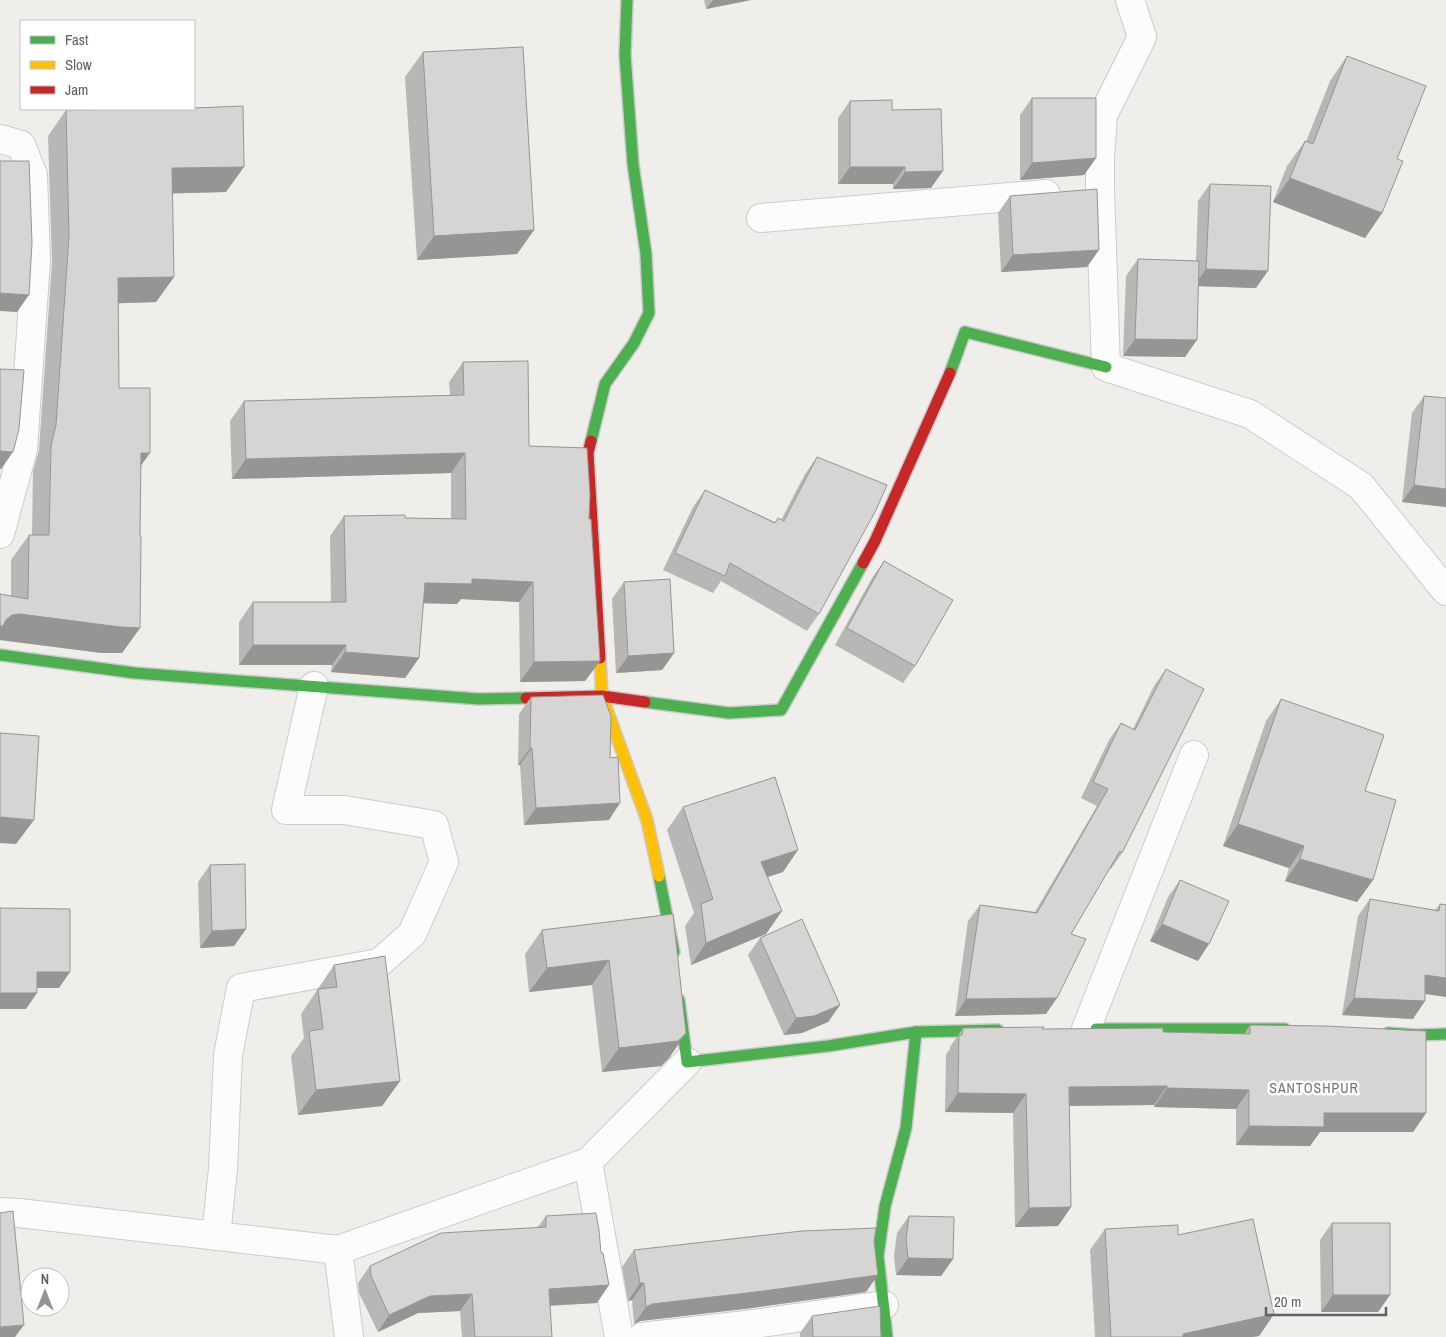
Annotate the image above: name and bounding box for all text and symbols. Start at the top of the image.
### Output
legend [20,20,195,110]
text: Fast [65,29,89,50]
text: Slow [65,54,92,75]
text: Jam [65,79,88,100]
district label: SANTOSHPUR [1269,1079,1359,1097]
north arrow [20,1267,70,1317]
text: N [41,1270,49,1288]
scale bar [1266,1284,1386,1316]
text: 20 m [1274,1291,1301,1312]

